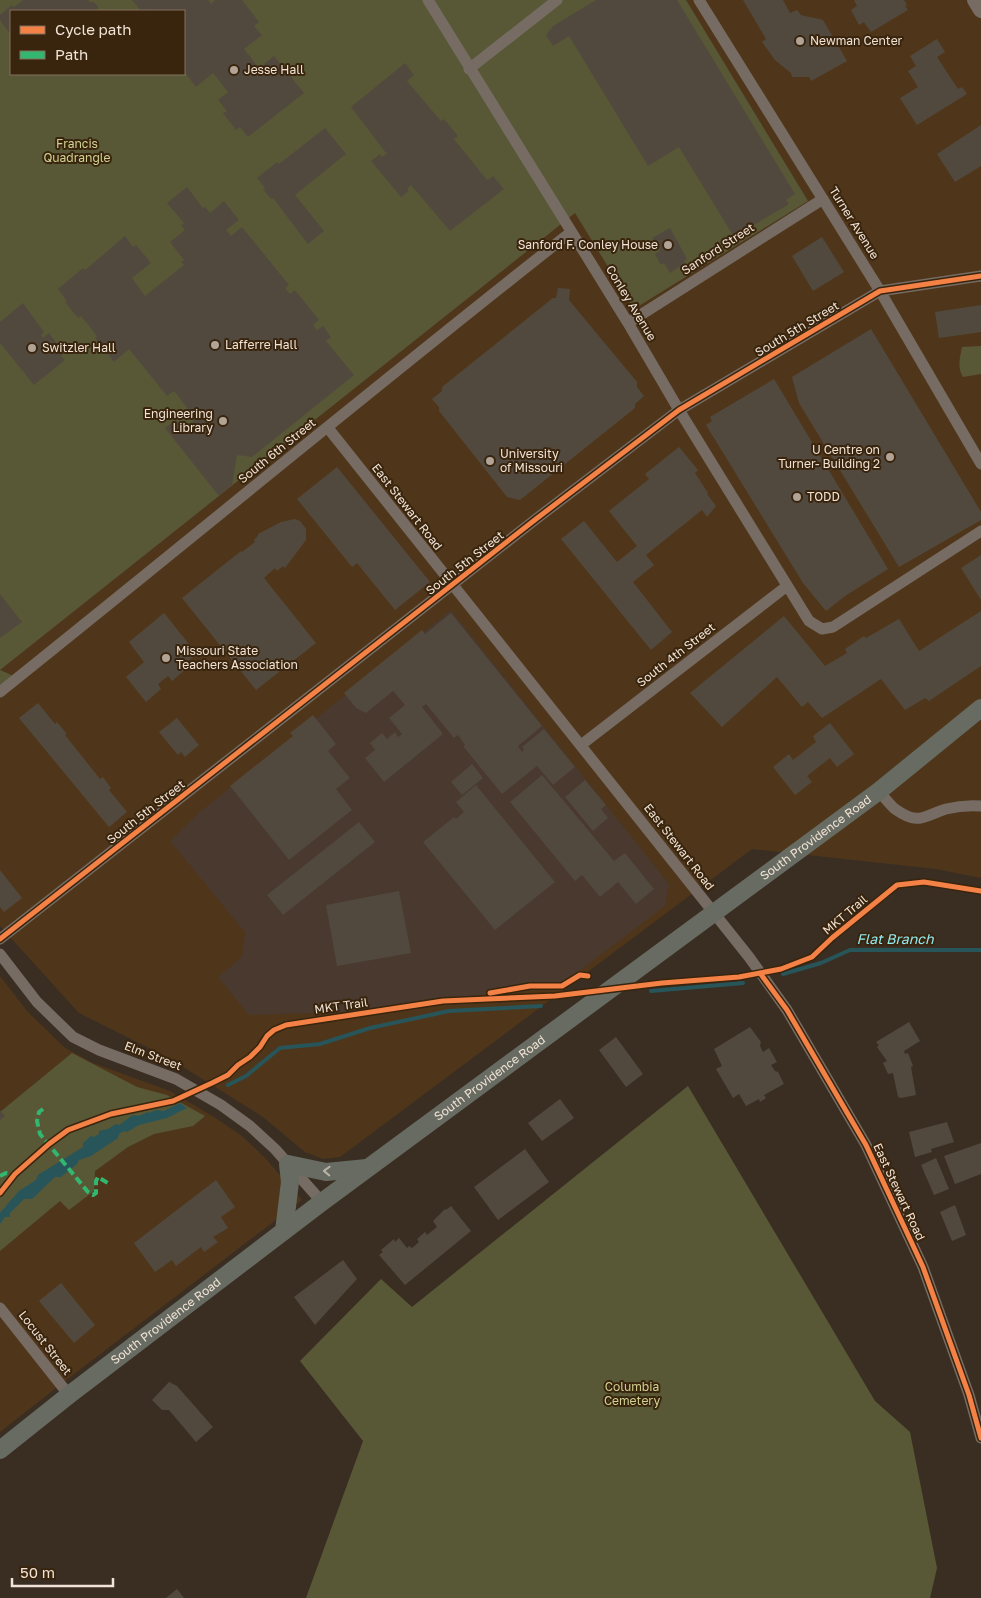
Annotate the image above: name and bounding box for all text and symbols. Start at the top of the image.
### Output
legend [10,10,185,75]
text: Cycle path [55,20,131,38]
place label: Newman Center [810,33,903,48]
marker: Newman Center [794,35,806,47]
text: Path [55,45,88,63]
place label: Jesse Hall [244,62,304,77]
marker: Jesse Hall [228,64,240,76]
park label: Francis Quadrangle [43,136,111,165]
street label: Turner Avenue [826,184,883,262]
street label: Sanford Street [679,219,757,278]
place label: Sanford F. Conley House [518,237,658,252]
marker: Sanford F. Conley House [662,239,674,251]
street label: Conley Avenue [603,262,660,343]
street label: South 5th Street [752,298,841,359]
place label: Lafferre Hall [225,337,297,352]
marker: Lafferre Hall [209,339,221,351]
place label: Switzler Hall [42,340,116,355]
marker: Switzler Hall [26,342,38,354]
place label: Engineering Library [144,406,213,435]
marker: Engineering Library [217,415,229,427]
street label: South 6th Street [235,415,319,486]
place label: U Centre on Turner- Building 2 [778,442,880,471]
place label: University of Missouri [500,446,563,475]
marker: U Centre on Turner- Building 2 [884,451,896,463]
marker: University of Missouri [484,455,496,467]
street label: East Stewart Road [369,460,446,553]
place label: TODD [807,489,840,504]
marker: TODD [791,491,803,503]
street label: South 5th Street [423,527,507,598]
street label: South 4th Street [634,619,718,690]
place label: Missouri State Teachers Association [176,643,298,672]
marker: Missouri State Teachers Association [160,652,172,664]
street label: South 5th Street [104,776,188,847]
street label: South Providence Road [757,791,874,883]
street label: East Stewart Road [641,800,718,893]
street label: MKT Trail [819,891,870,938]
water label: Flat Branch [856,930,935,947]
street label: MKT Trail [313,994,369,1017]
street label: South Providence Road [431,1032,548,1124]
street label: Elm Street [122,1038,184,1073]
street label: East Stewart Road [870,1141,929,1243]
one-way arrow [323,1166,331,1176]
street label: South Providence Road [108,1274,223,1367]
street label: Locust Street [16,1308,75,1378]
park label: Columbia Cemetery [604,1379,660,1408]
scale bar [12,1556,114,1588]
text: 50 m [20,1563,55,1581]

